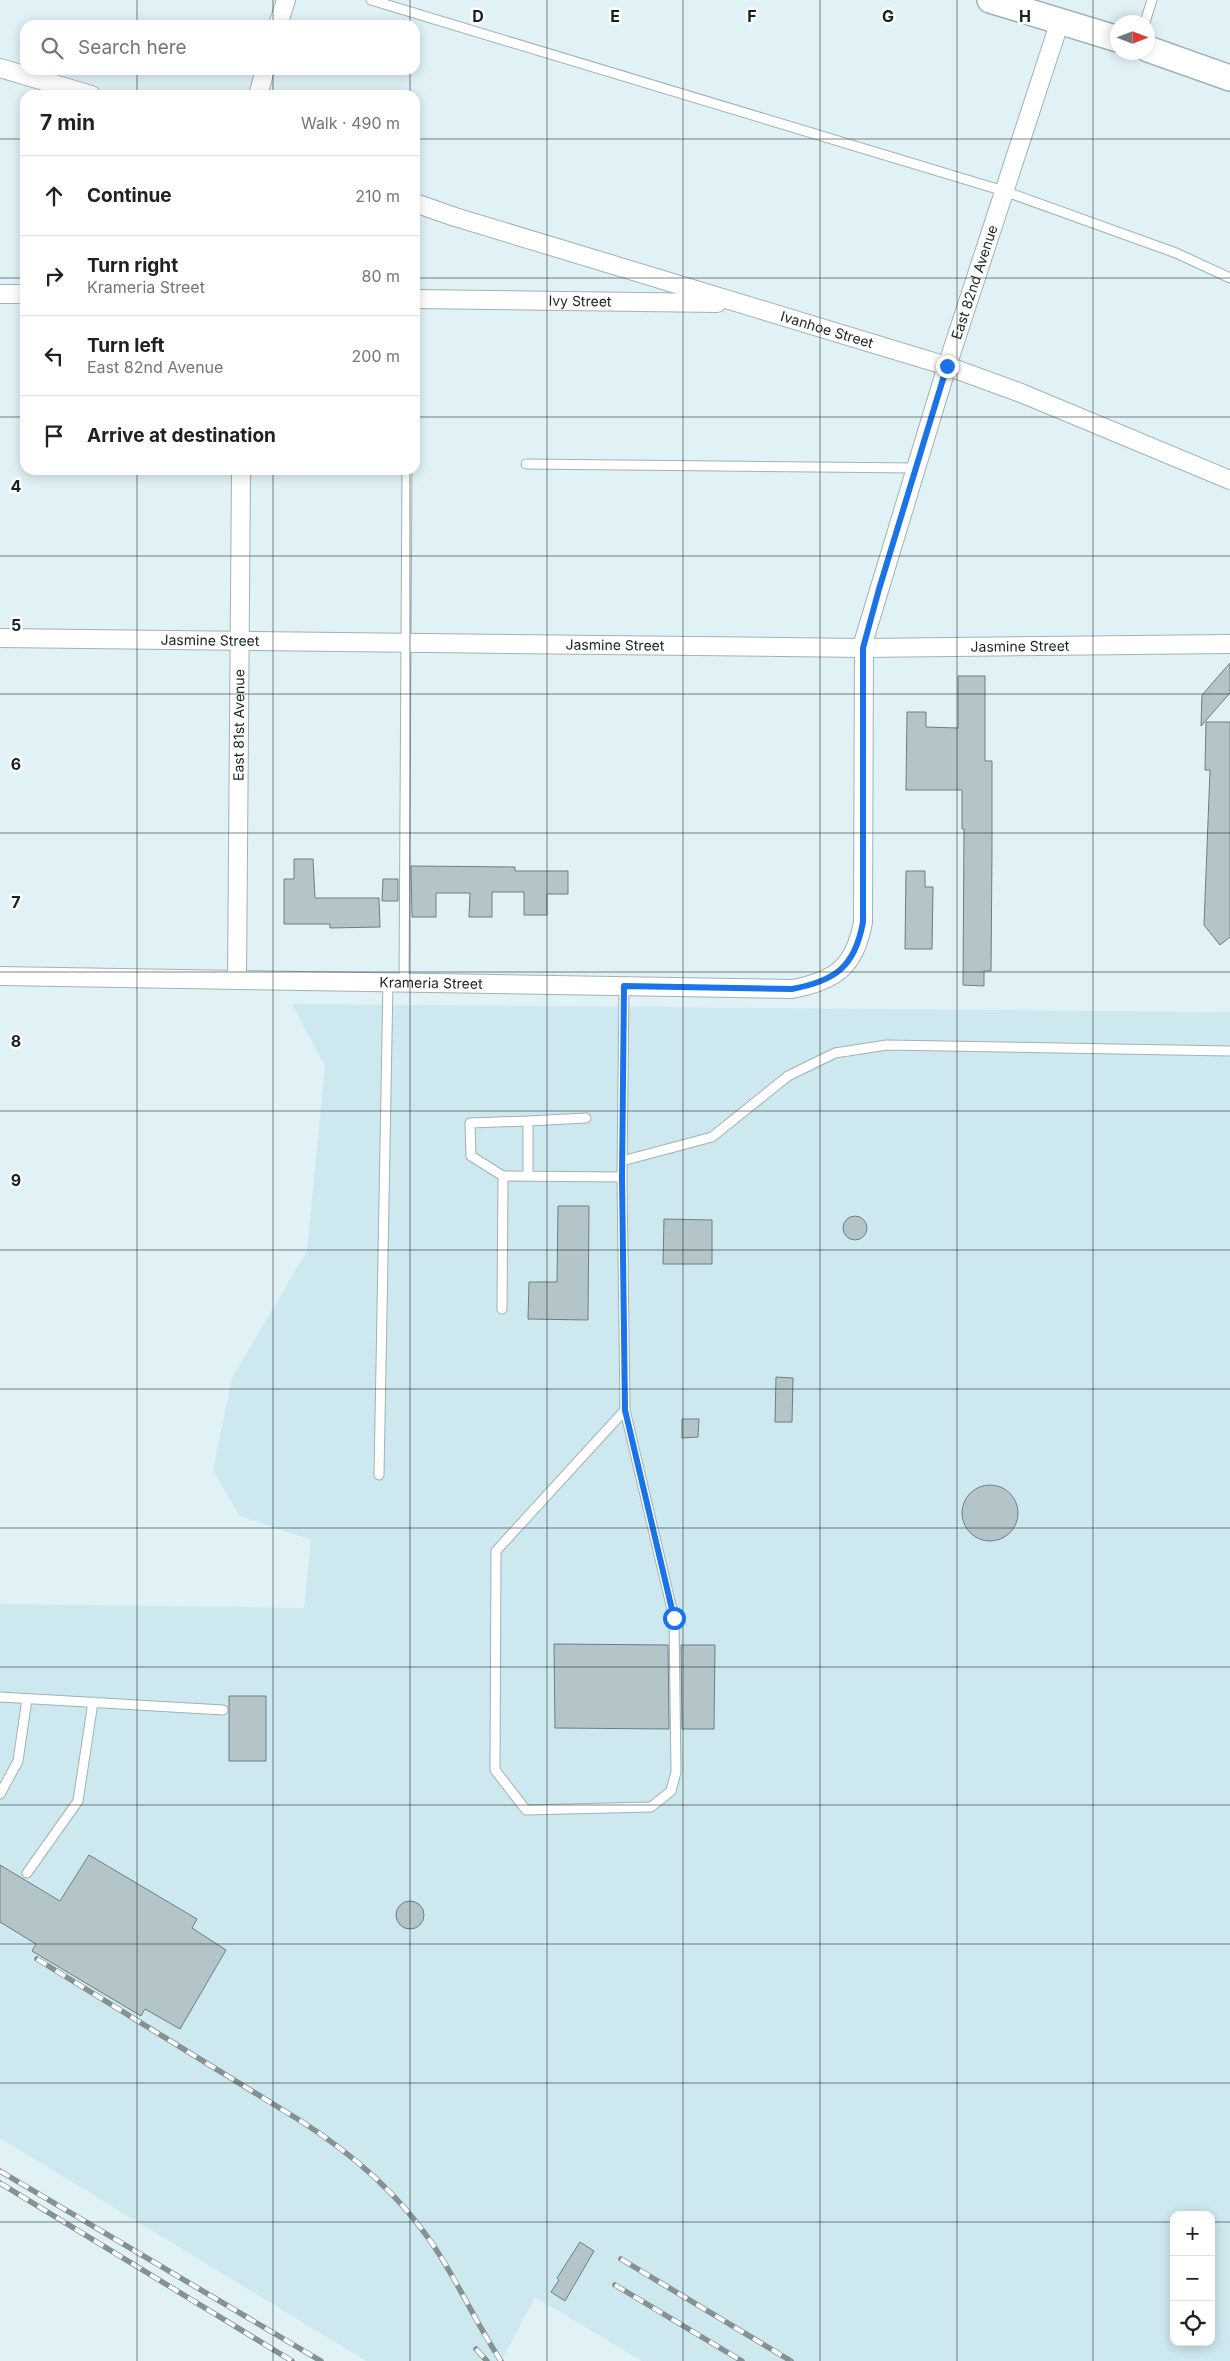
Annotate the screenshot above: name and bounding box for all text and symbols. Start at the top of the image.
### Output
text: D [472,6,484,26]
text: E [610,6,620,26]
text: F [747,6,757,26]
text: G [882,6,894,26]
text: H [1019,6,1031,26]
north arrow [1110,15,1155,60]
search box [20,20,420,75]
icon: search [38,34,66,62]
text: Search here [78,36,187,59]
text: 7 min [40,110,95,135]
text: Walk · 490 m [301,113,400,133]
icon: ahead [40,182,68,210]
text: Continue [87,184,172,207]
text: 210 m [355,186,400,206]
street label: East 82nd Avenue [947,223,1001,341]
text: Turn right [87,254,178,277]
icon: right [40,262,68,290]
text: 80 m [361,266,400,286]
text: Krameria Street [87,277,205,297]
street label: Ivy Street [548,292,612,310]
street label: Ivanhoe Street [779,307,876,351]
text: Turn left [87,334,165,357]
icon: left [40,342,68,370]
text: 200 m [352,346,400,366]
route end [936,355,959,378]
text: East 82nd Avenue [87,357,223,377]
icon: arrive [40,422,68,450]
text: Arrive at destination [87,424,276,447]
text: 4 [11,476,22,496]
text: 5 [11,615,21,635]
street label: Jasmine Street [160,631,260,649]
street label: Jasmine Street [565,636,665,654]
street label: Jasmine Street [970,637,1070,655]
street label: East 81st Avenue [230,669,247,781]
text: 6 [11,754,21,774]
text: 7 [11,892,21,912]
street label: Krameria Street [379,973,483,992]
text: 8 [11,1031,21,1051]
text: 9 [11,1170,21,1190]
route start [663,1607,686,1630]
map controls [1170,2211,1215,2346]
button: + [1170,2211,1215,2256]
button: − [1170,2256,1215,2301]
button: locate [1170,2301,1215,2346]

